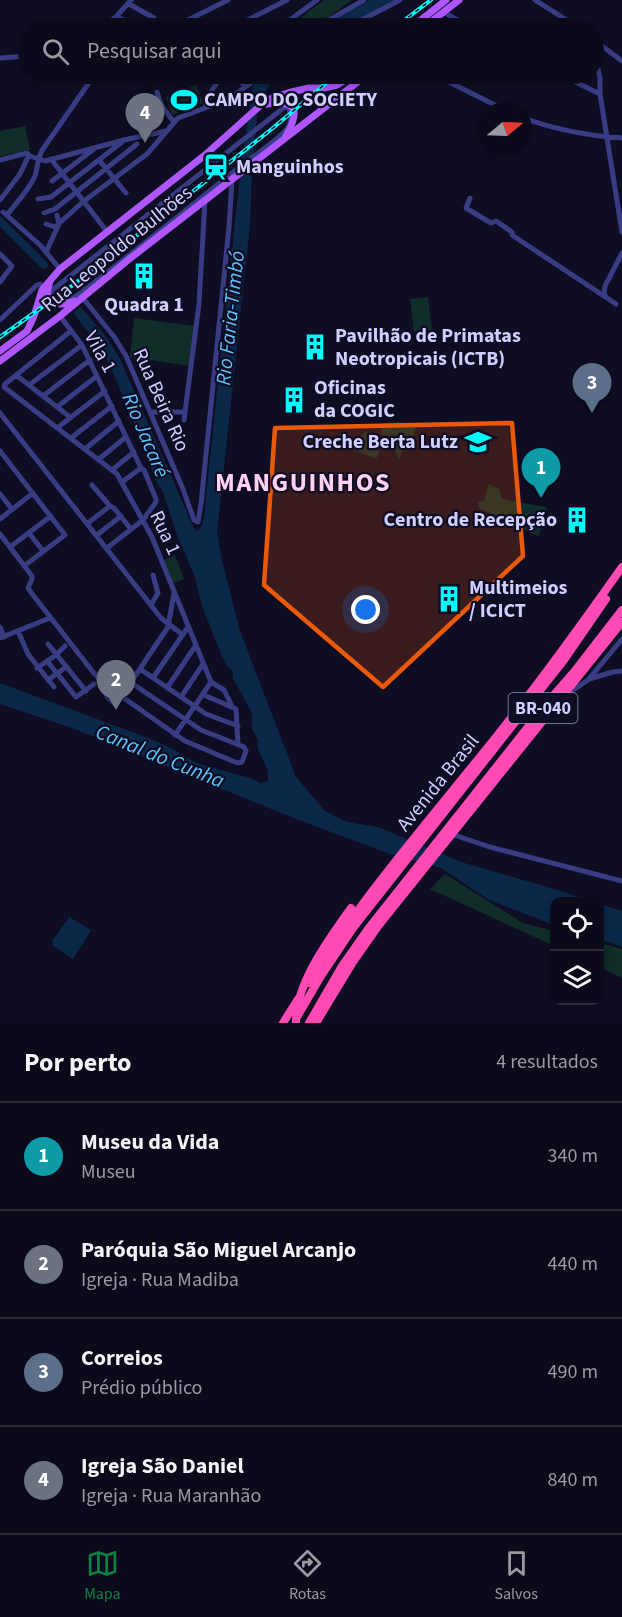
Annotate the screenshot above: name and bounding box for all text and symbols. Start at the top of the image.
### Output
search box [18,18,604,84]
icon: search [39,35,72,68]
text: Pesquisar aqui [87,35,222,67]
sports icon: CAMPO DO SOCIETY [169,85,199,115]
place label: CAMPO DO SOCIETY [204,86,377,114]
pin: 4 [126,94,164,143]
north arrow [478,102,532,156]
station icon: Manguinhos [201,152,231,182]
place label: Manguinhos [236,153,344,181]
street label: Rua Leopoldo Bulhões [35,179,199,319]
water label: Rio Faria-Timbó [208,249,252,387]
building icon: Quadra 1 [129,261,159,291]
place label: Quadra 1 [104,291,184,319]
place label: Pavilhão de Primatas Neotropicais (ICTB) [335,322,521,373]
street label: Vila 1 [77,326,123,378]
building icon: Pavilhão de Primatas Neotropicais (ICTB) [300,332,330,362]
street label: Rua Beira Rio [126,344,196,456]
pin: 3 [572,364,612,413]
place label: Oficinas da COGIC [314,374,395,425]
building icon: Oficinas da COGIC [279,385,309,415]
water label: Rio Jacaré [115,388,178,483]
school or university icon: Creche Berta Lutz [463,427,493,457]
place label: Creche Berta Lutz [303,428,458,456]
pin: 1 [522,448,560,498]
district label: MANGUINHOS [215,464,391,501]
building icon: Centro de Recepção [562,505,592,535]
street label: Rua 1 [143,506,187,560]
place label: Centro de Recepção [383,506,557,534]
place label: Multimeios / ICICT [469,574,568,625]
building icon: Multimeios / ICICT [434,584,464,614]
your location [351,595,380,624]
pin: 2 [96,660,136,710]
road number: BR-040 [508,693,578,723]
water label: Canal do Cunha [91,717,229,795]
street label: Avenida Brasil [390,728,486,838]
map controls [550,897,604,1005]
button: locate [550,897,604,951]
button: layers [550,951,604,1005]
text: Por perto [24,1044,132,1081]
text: 4 resultados [496,1048,598,1076]
text: Museu da Vida [81,1126,219,1158]
text: 1 [38,1142,49,1170]
text: 340 m [548,1142,598,1170]
text: Museu [81,1158,136,1186]
text: Paróquia São Miguel Arcanjo [81,1234,356,1266]
text: 2 [38,1250,49,1278]
text: 440 m [548,1250,598,1278]
text: Igreja · Rua Madiba [81,1266,239,1294]
text: Correios [81,1342,163,1374]
text: 3 [38,1358,49,1386]
text: 490 m [548,1358,598,1386]
text: Prédio público [81,1374,202,1402]
text: Igreja São Daniel [81,1450,244,1482]
text: 4 [38,1466,49,1494]
text: 840 m [548,1466,598,1494]
text: Igreja · Rua Maranhão [81,1482,261,1510]
tab: Mapa [84,1547,121,1605]
tab: Rotas [289,1547,326,1605]
tab: Salvos [494,1547,538,1605]

